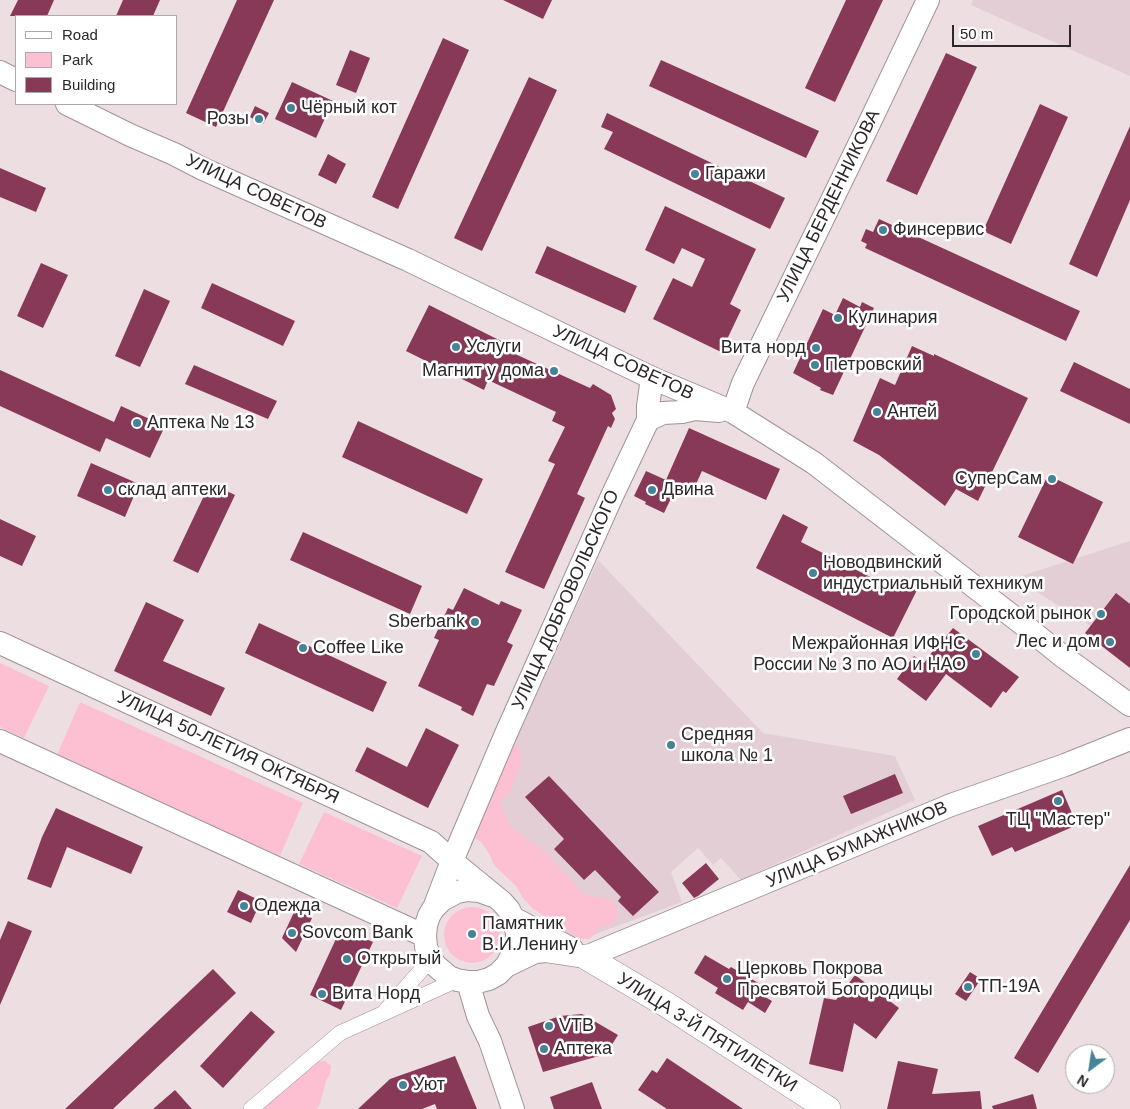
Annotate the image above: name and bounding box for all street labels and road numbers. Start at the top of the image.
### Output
street label: УЛИЦА БЕРДЕННИКОВА [773,106,885,306]
street label: УЛИЦА СОВЕТОВ [182,150,330,234]
street label: УЛИЦА СОВЕТОВ [549,321,697,405]
street label: УЛИЦА ДОБРОВОЛЬСКОГО [508,487,624,713]
street label: УЛИЦА 50-ЛЕТИЯ ОКТЯБРЯ [114,687,342,809]
street label: УЛИЦА БУМАЖНИКОВ [763,797,951,893]
street label: УЛИЦА 3-Й ПЯТИЛЕТКИ [613,969,801,1097]

